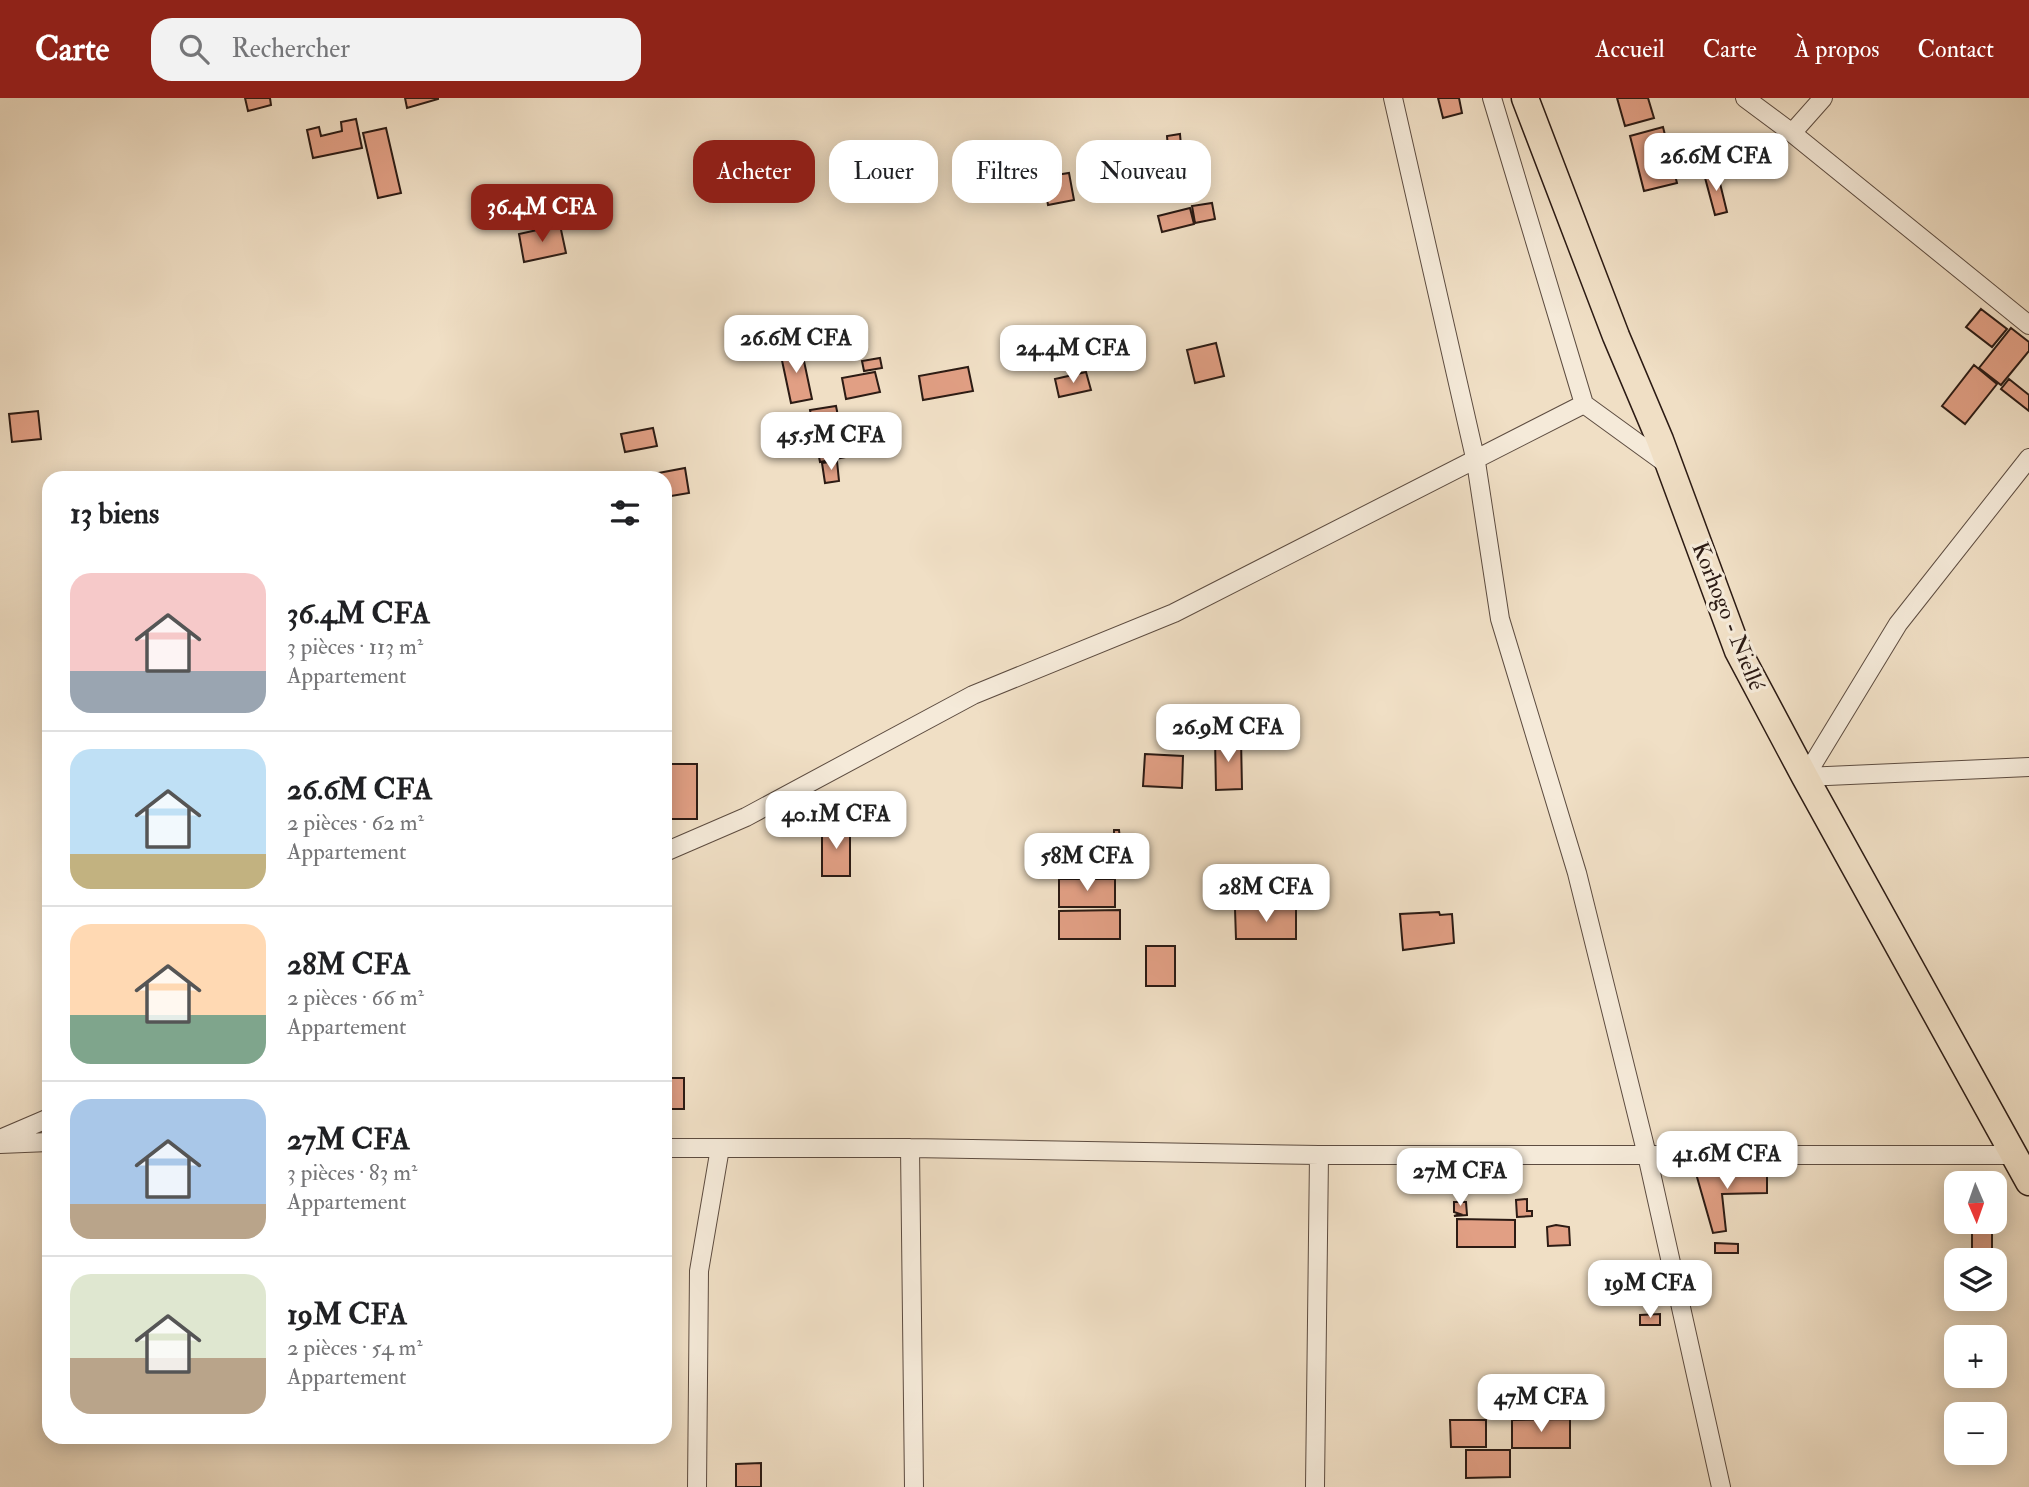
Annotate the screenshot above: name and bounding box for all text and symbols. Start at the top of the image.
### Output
search box [151,18,641,81]
text: Carte [35,29,109,70]
icon: search [175,30,213,68]
text: Rechercher [231,33,350,65]
text: Accueil [1595,34,1665,65]
text: Carte [1703,34,1757,65]
text: À propos [1795,34,1880,65]
text: Contact [1918,34,1994,65]
pin: 26.6M CFA [1636,134,1796,193]
chip: Acheter [693,140,815,203]
chip: Louer [829,140,938,203]
chip: Filtres [952,140,1062,203]
chip: Nouveau [1076,140,1211,203]
text: 26.6M CFA [1660,141,1772,170]
pin: 36.4M CFA [462,184,622,244]
text: 36.4M CFA [487,192,597,221]
pin: 26.6M CFA [716,316,876,375]
text: 26.6M CFA [740,323,852,352]
pin: 24.4M CFA [993,326,1153,385]
text: 24.4M CFA [1016,333,1130,362]
pin: 45.5M CFA [751,412,911,472]
text: 45.5M CFA [777,420,885,449]
icon: filters [606,494,644,532]
text: 13 biens [70,495,159,532]
street label: Korhogo - Niellé [1686,538,1772,695]
text: 36.4M CFA [287,595,430,632]
icon: home [126,601,210,685]
text: 3 pièces · 113 m² [287,632,423,661]
text: Appartement [287,661,407,690]
pin: 26.9M CFA [1148,704,1308,764]
text: 26.9M CFA [1172,712,1284,741]
text: 26.6M CFA [287,771,433,808]
icon: home [126,777,210,861]
pin: 40.1M CFA [756,792,916,851]
text: 40.1M CFA [781,799,891,828]
text: 2 pièces · 62 m² [287,808,424,837]
pin: 58M CFA [1022,834,1152,893]
text: Appartement [287,837,407,866]
text: 58M CFA [1040,841,1134,870]
pin: 28M CFA [1201,864,1331,924]
text: 28M CFA [1219,872,1313,901]
text: 28M CFA [287,946,411,983]
icon: home [126,952,210,1036]
text: 2 pièces · 66 m² [287,983,424,1012]
text: Appartement [287,1012,407,1041]
text: 27M CFA [287,1121,410,1158]
icon: home [126,1127,210,1211]
pin: 41.6M CFA [1647,1132,1807,1191]
text: 41.6M CFA [1673,1139,1781,1168]
pin: 27M CFA [1395,1148,1525,1208]
text: 27M CFA [1413,1156,1507,1185]
text: 3 pièces · 83 m² [287,1158,418,1187]
north arrow [1944,1171,2007,1234]
map controls [1944,1171,2007,1465]
text: Appartement [287,1187,407,1216]
button: layers [1944,1248,2007,1311]
pin: 19M CFA [1585,1260,1715,1320]
text: 19M CFA [1604,1268,1696,1297]
text: 19M CFA [287,1296,407,1333]
icon: home [126,1302,210,1386]
button: + [1944,1325,2007,1388]
text: 2 pièces · 54 m² [287,1333,423,1362]
text: Appartement [287,1362,407,1391]
pin: 47M CFA [1476,1374,1606,1434]
text: 47M CFA [1494,1382,1588,1411]
button: − [1944,1402,2007,1465]

